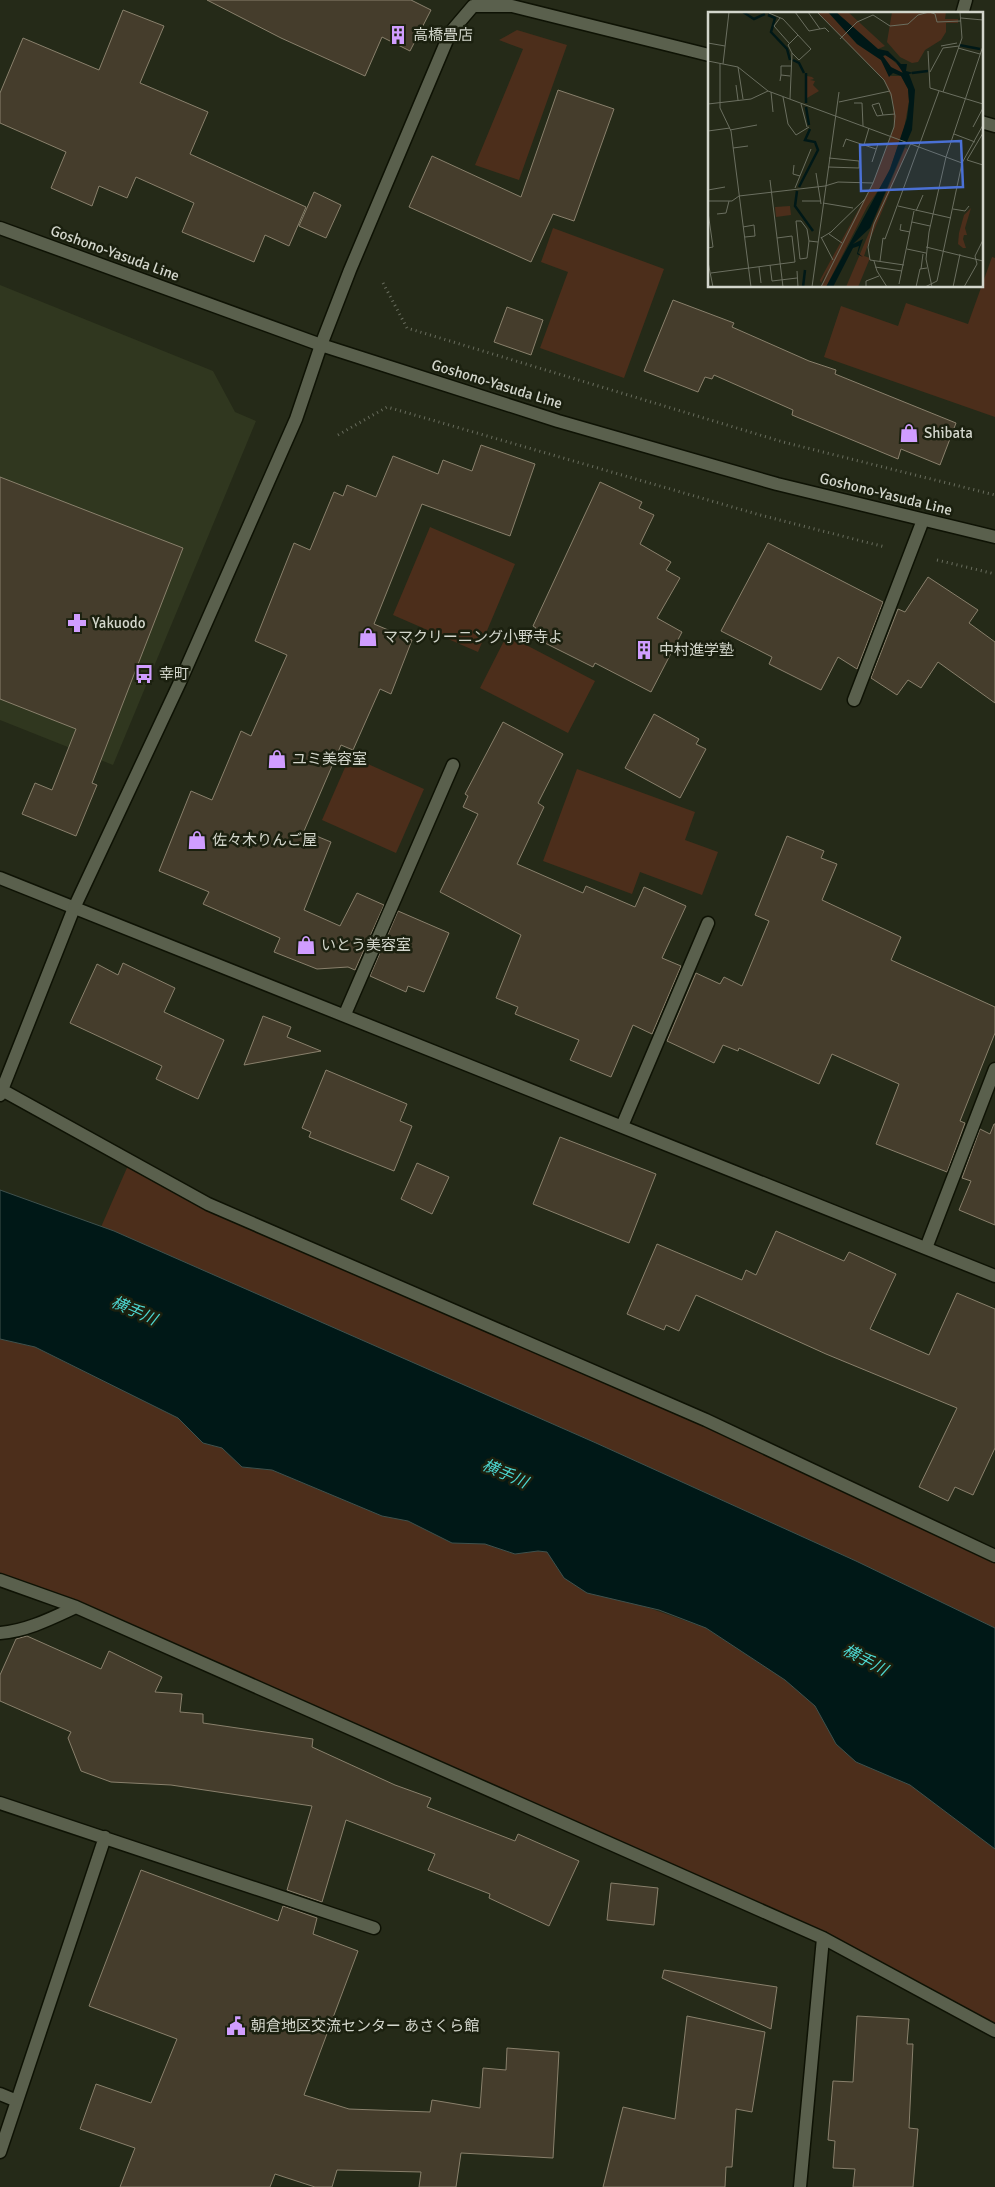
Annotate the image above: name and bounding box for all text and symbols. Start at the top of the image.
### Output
inset map [708,12,982,288]
building icon: 高橋畳店 [387,24,409,46]
place label: 高橋畳店 [413,26,473,44]
street label: Goshono-Yasuda Line [48,221,182,285]
street label: Goshono-Yasuda Line [429,356,565,412]
shop icon: Shibata [898,422,920,444]
place label: Shibata [924,424,973,442]
street label: Goshono-Yasuda Line [818,469,954,519]
pharmacy icon: Yakuodo [66,612,88,634]
place label: Yakuodo [92,614,146,632]
shop icon: ママクリーニング小野寺よ [357,626,379,648]
place label: ママクリーニング小野寺よ [383,628,563,646]
building icon: 中村進学塾 [633,639,655,661]
place label: 中村進学塾 [659,641,734,659]
bus stop icon: 幸町 [133,663,155,685]
place label: 幸町 [159,665,189,683]
shop icon: ユミ美容室 [266,748,288,770]
place label: ユミ美容室 [292,750,367,768]
shop icon: 佐々木りんご屋 [186,829,208,851]
place label: 佐々木りんご屋 [212,831,317,849]
shop icon: いとう美容室 [295,934,317,956]
place label: いとう美容室 [321,936,411,954]
water label: 横手川 [108,1292,162,1331]
water label: 横手川 [479,1455,533,1494]
water label: 横手川 [839,1640,893,1681]
public building icon: 朝倉地区交流センター あさくら館 [225,2015,247,2037]
place label: 朝倉地区交流センター あさくら館 [251,2017,479,2035]

